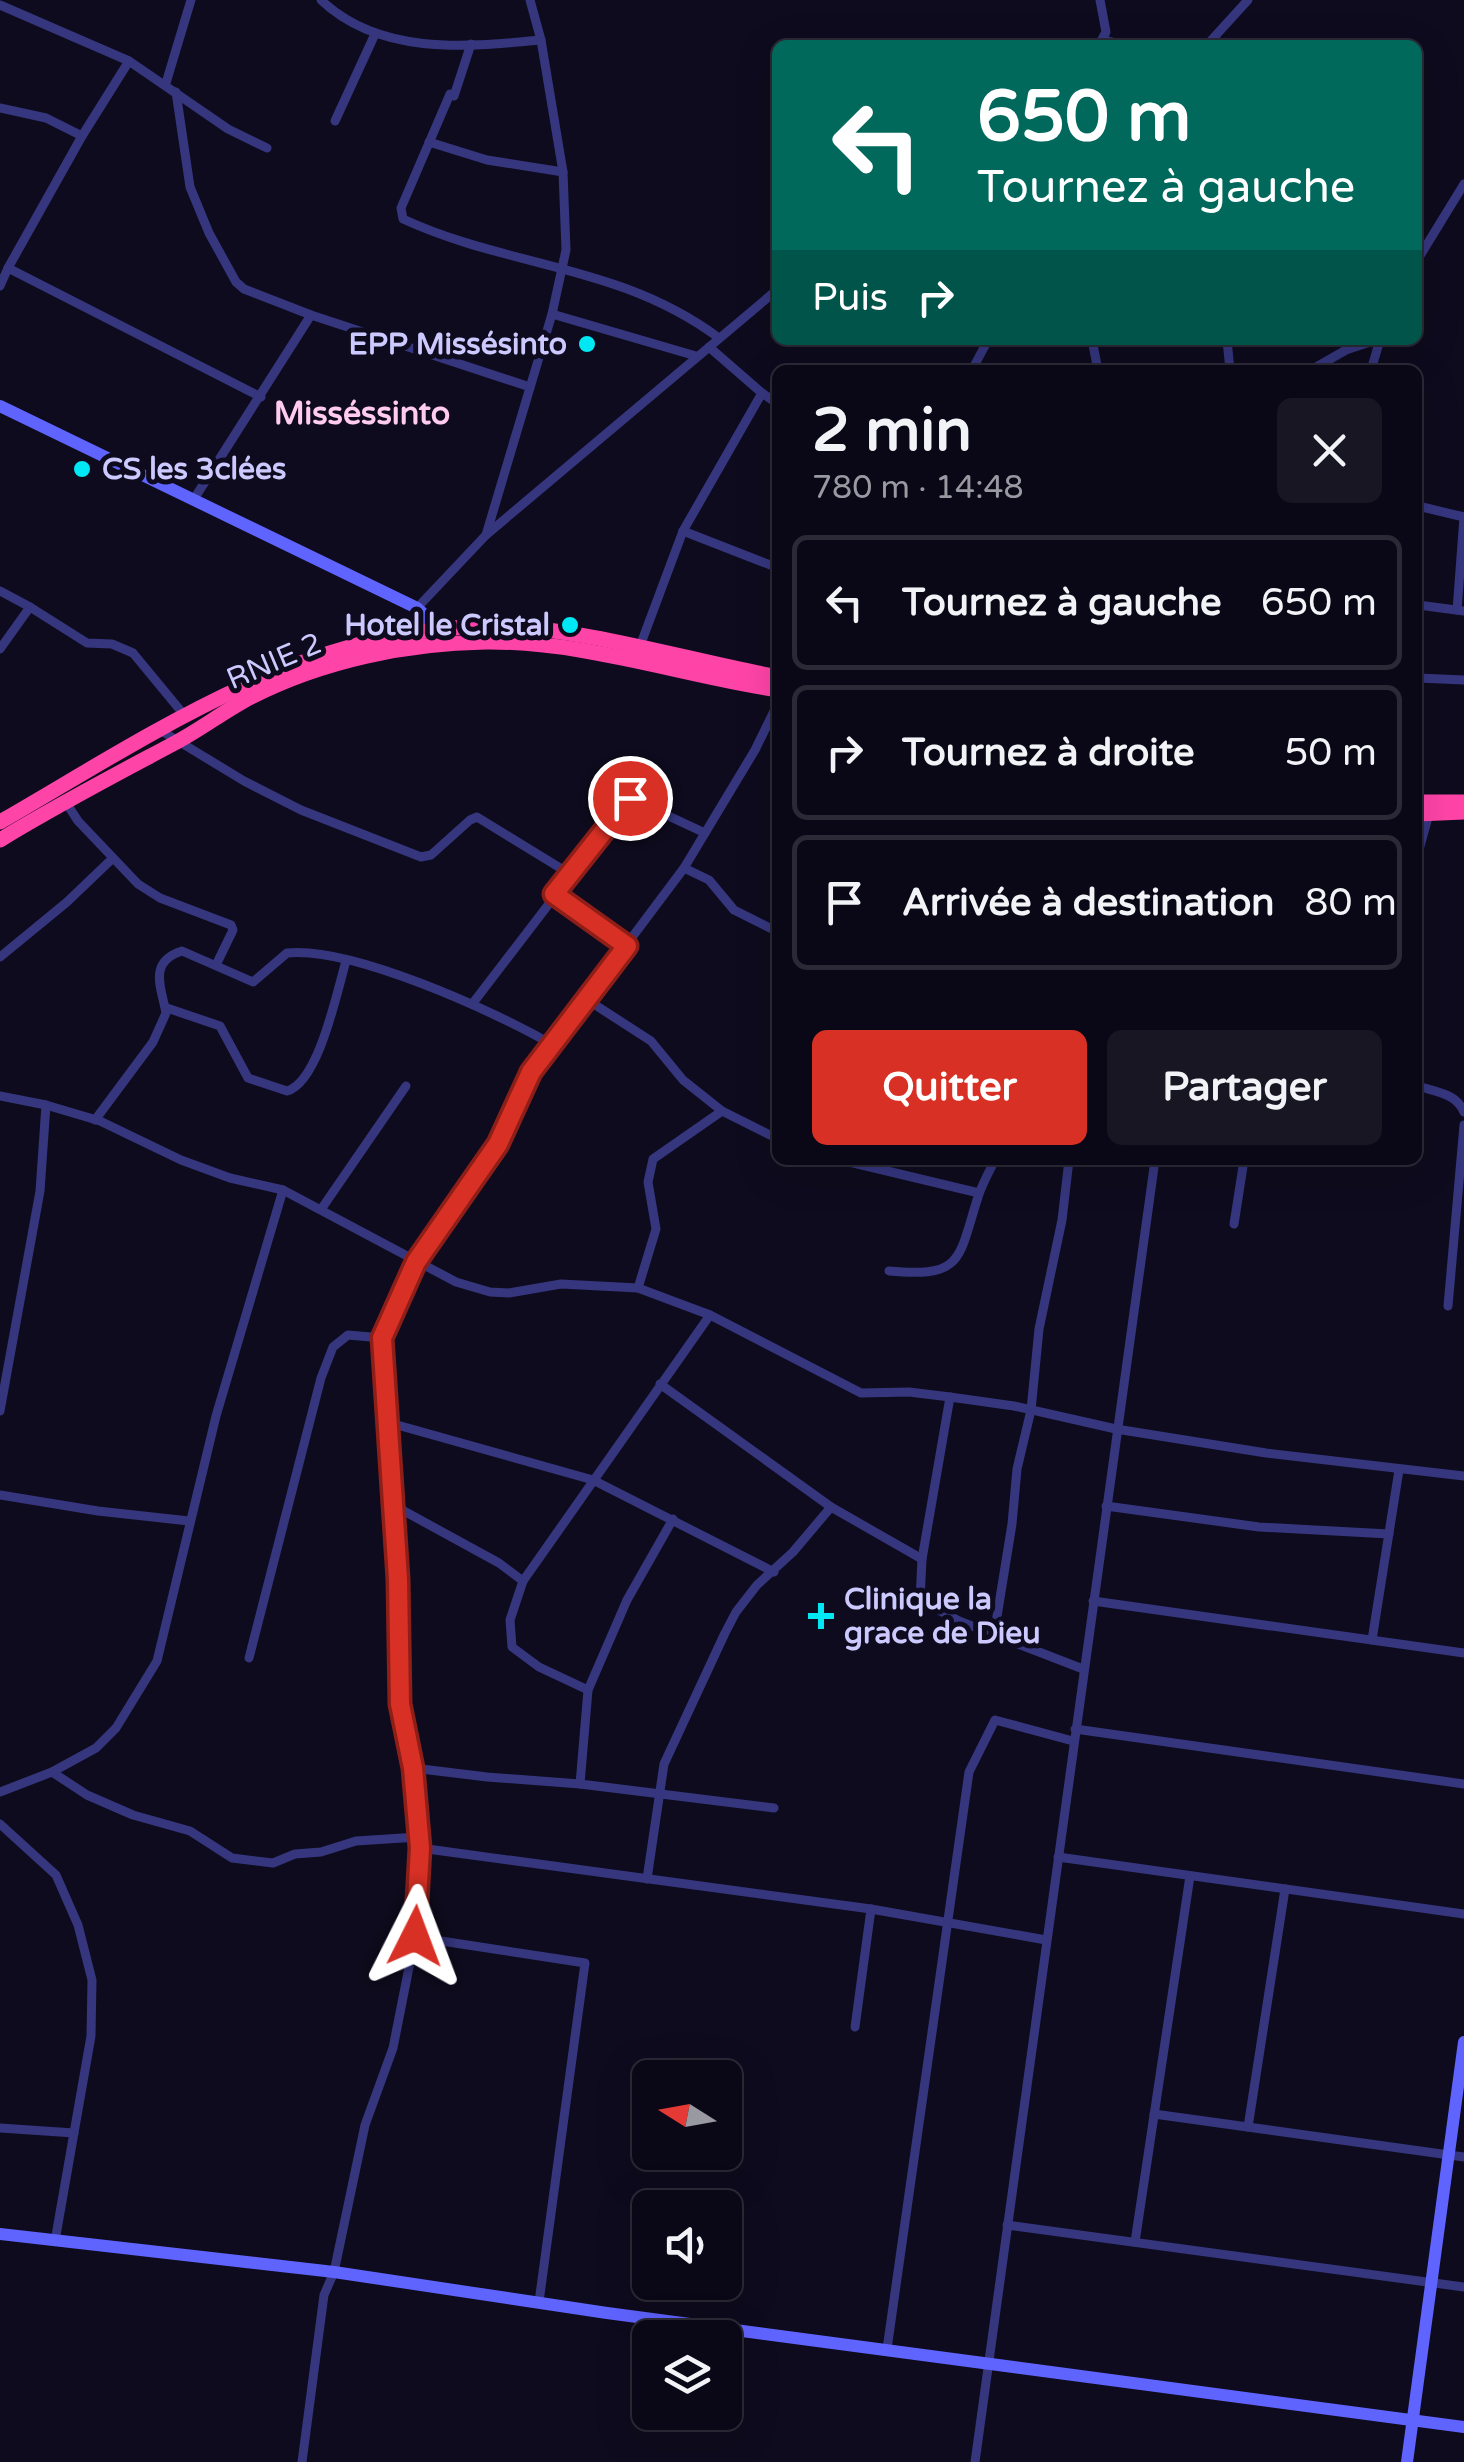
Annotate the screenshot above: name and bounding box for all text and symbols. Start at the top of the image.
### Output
text: 650 m [977,76,1191,160]
icon: left [812,80,942,210]
text: Tournez à gauche [977,161,1355,215]
icon: right [908,270,963,325]
text: Puis [812,275,888,321]
place label: EPP Missésinto [349,326,567,363]
marker: EPP Missésinto [576,333,598,355]
district label: Misséssinto [274,395,450,433]
text: 2 min [812,395,972,467]
button: close [1277,398,1382,503]
place label: CS les 3clées [102,451,286,488]
marker: CS les 3clées [71,458,93,480]
text: 780 m · 14:48 [812,469,1024,507]
icon: left [817,575,872,630]
text: Tournez à gauche [902,580,1221,626]
text: 650 m [1261,580,1377,626]
place label: Hotel le Cristal [344,607,550,644]
marker: Hotel le Cristal [559,614,581,636]
street label: RNIE 2 [221,625,327,698]
icon: right [817,725,872,780]
text: Tournez à droite [902,730,1195,776]
text: 50 m [1285,730,1377,776]
pin [588,756,673,841]
icon: arrive [603,771,658,826]
icon: arrive [817,875,872,930]
text: Arrivée à destination [902,880,1275,926]
text: 80 m [1305,880,1397,926]
button: Quitter [812,1030,1087,1145]
button: Partager [1107,1030,1382,1145]
place label: Clinique la grace de Dieu [844,1581,1041,1652]
marker: Clinique la grace de Dieu [808,1603,834,1629]
position arrow [363,1884,467,1988]
north arrow [632,2060,742,2170]
map controls [632,2060,742,2430]
button: sound [632,2190,742,2300]
button: layers [632,2320,742,2430]

